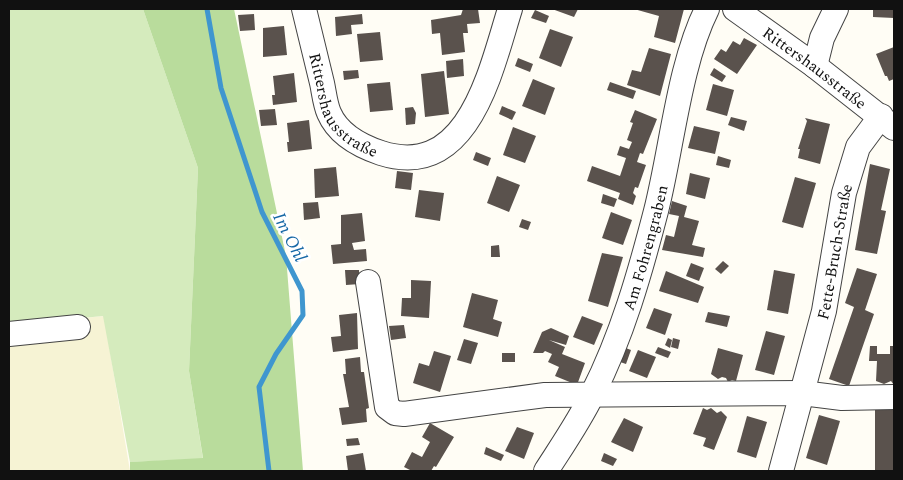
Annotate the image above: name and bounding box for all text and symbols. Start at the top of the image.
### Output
street label: Rittershausstraße [757,21,872,115]
street label: Rittershausstraße [302,51,381,164]
street label: Fette-Bruch-Straße [811,181,859,323]
street label: Am Fohrengraben [617,183,675,314]
water label: Im Ohl [266,208,314,267]

